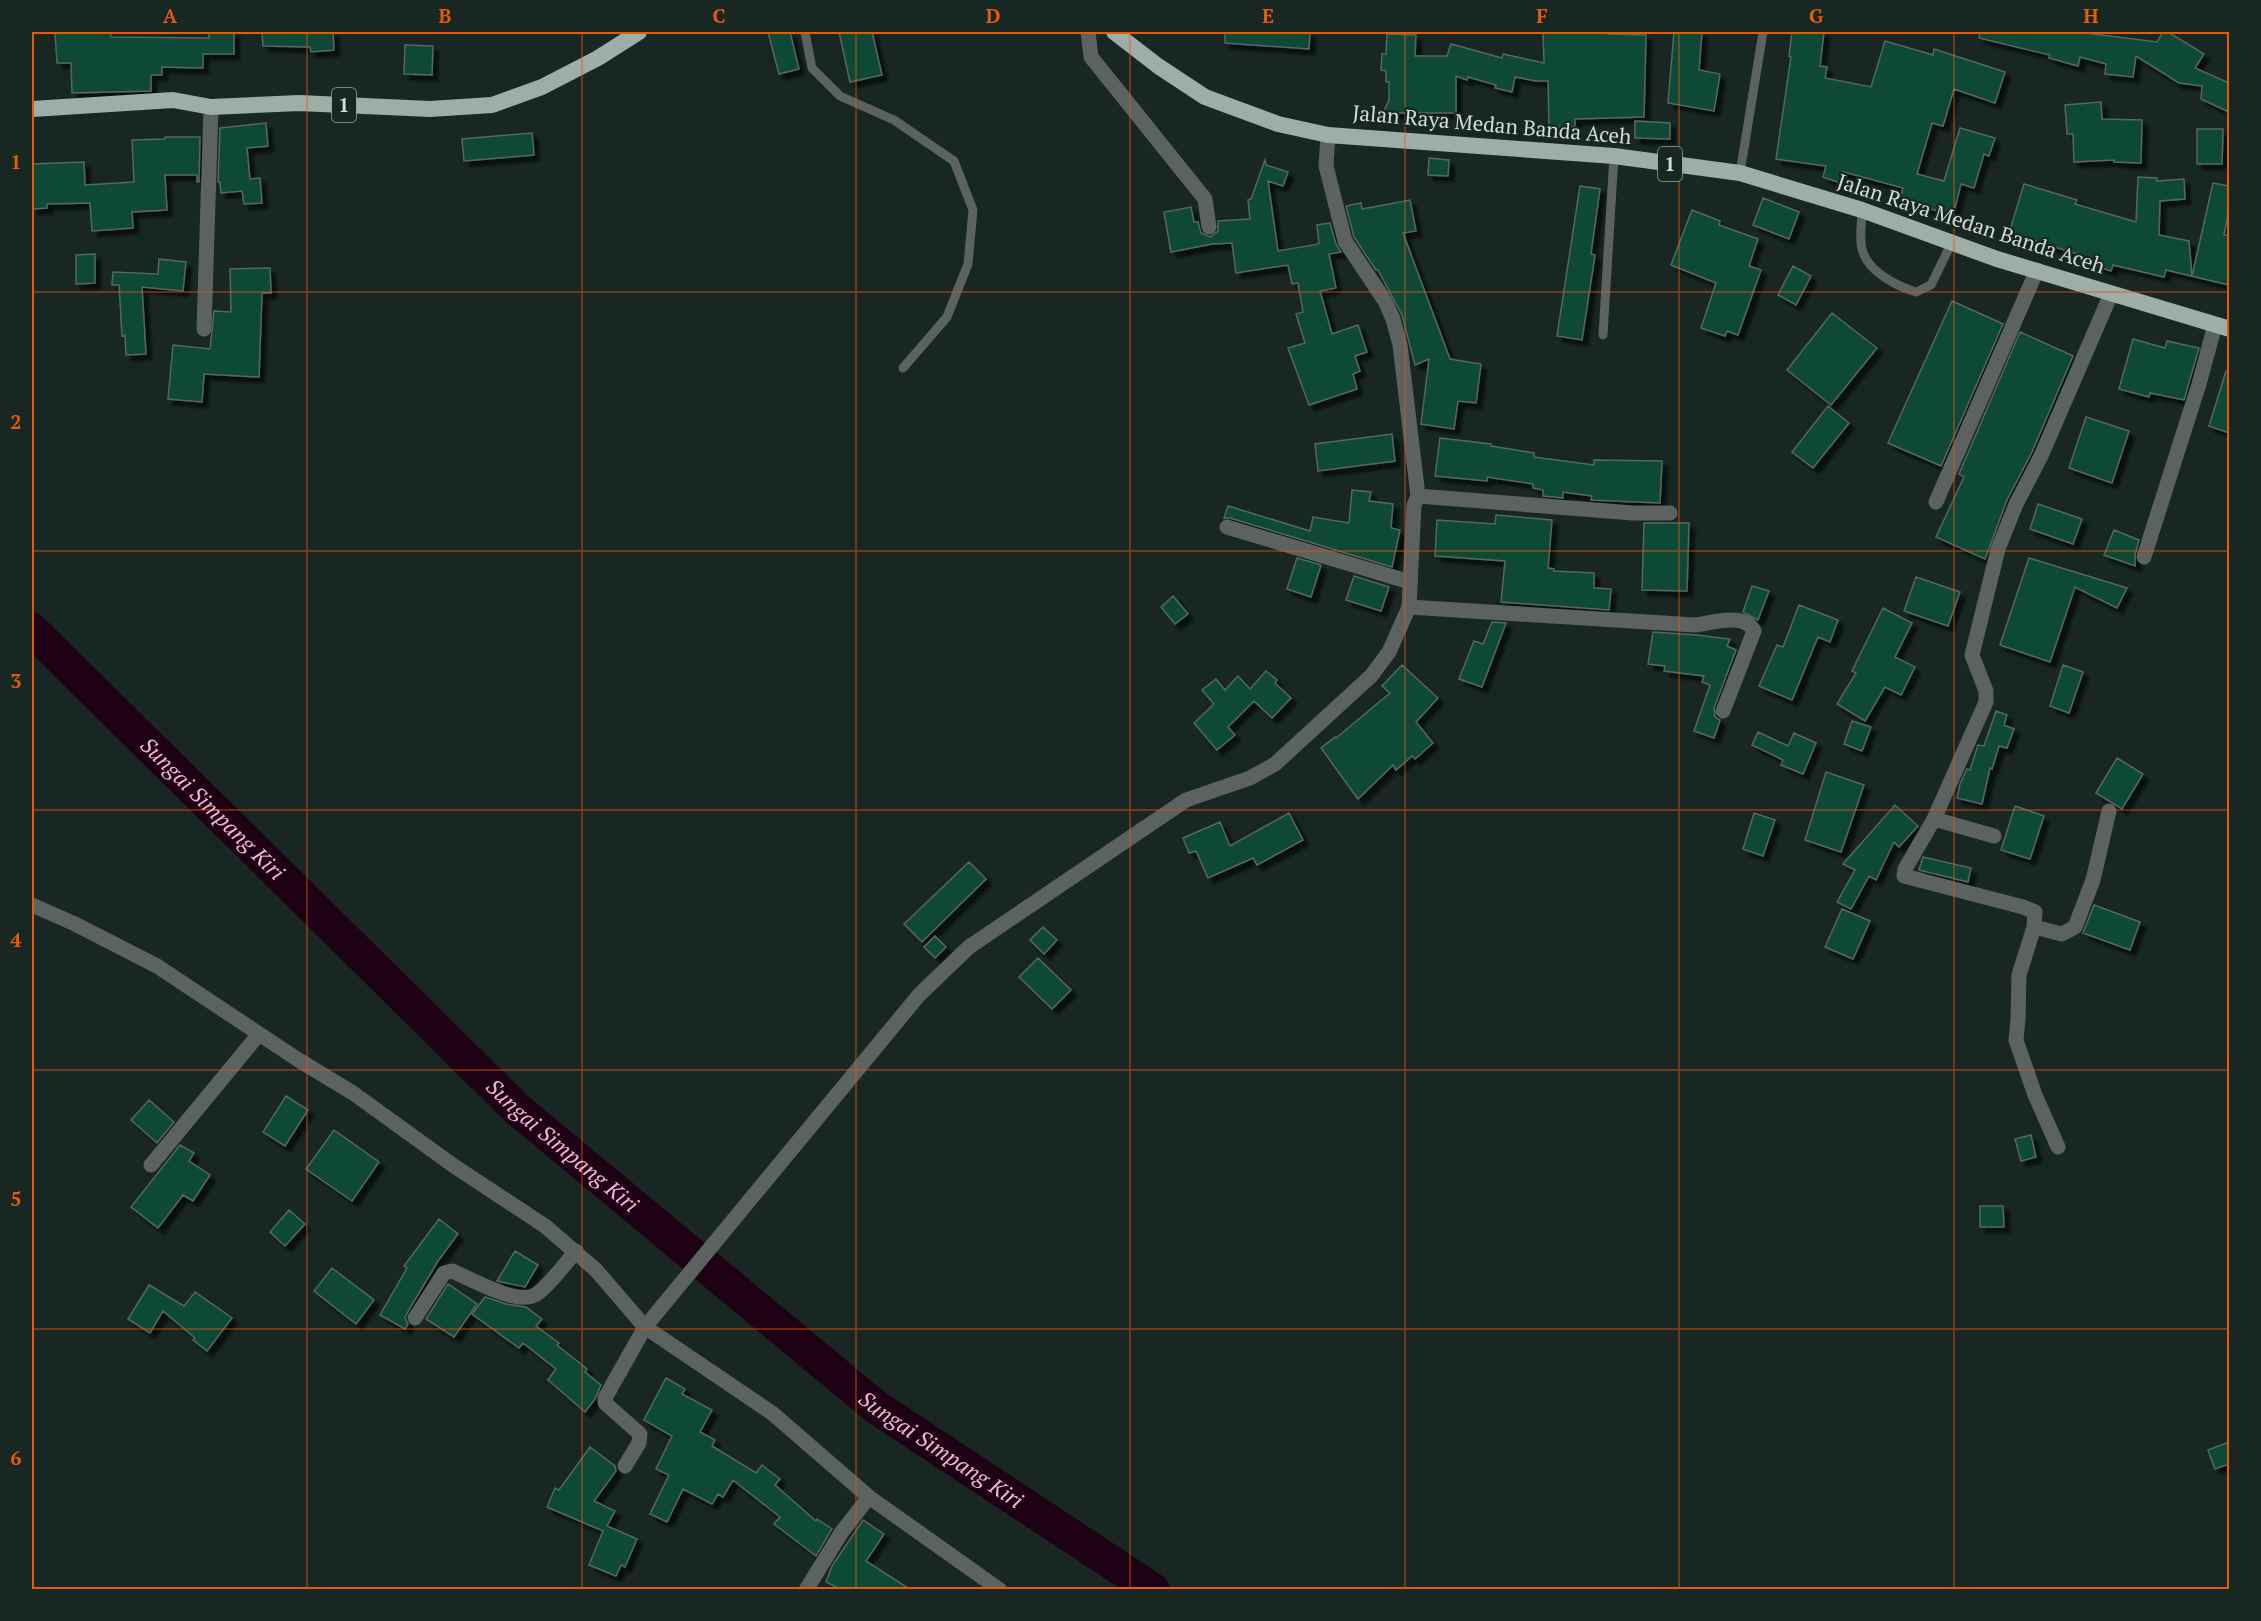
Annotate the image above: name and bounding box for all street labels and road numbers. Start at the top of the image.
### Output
road number: 1 [332,88,356,122]
street label: Jalan Raya Medan Banda Aceh [1351,98,1633,150]
road number: 1 [1658,147,1682,181]
street label: Jalan Raya Medan Banda Aceh [1834,166,2109,280]

